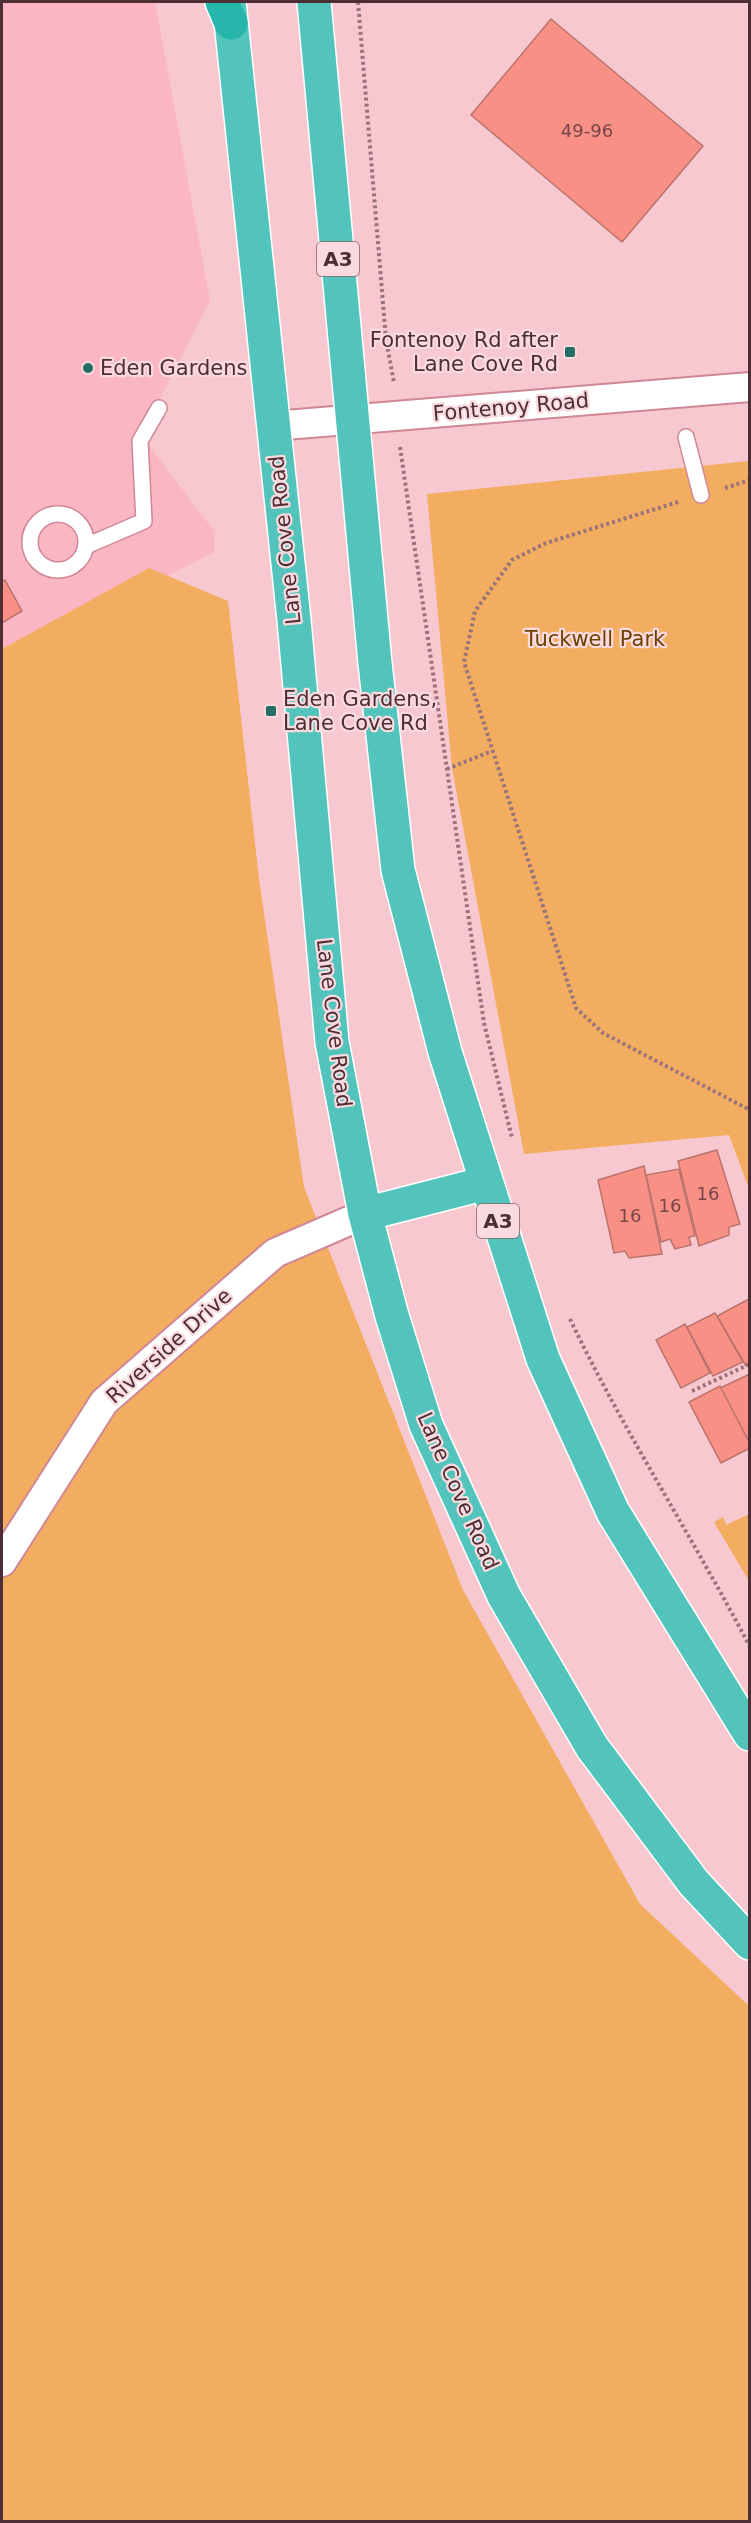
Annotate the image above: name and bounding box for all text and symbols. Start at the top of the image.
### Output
house number: 49-96 [561,120,613,141]
road number: A3 [317,242,359,276]
place label: Fontenoy Rd after Lane Cove Rd [370,328,558,376]
marker: Fontenoy Rd after Lane Cove Rd [563,345,577,359]
place label: Eden Gardens [100,356,247,380]
marker: Eden Gardens [81,361,95,375]
street label: Fontenoy Road [432,388,590,426]
street label: Lane Cove Road [264,454,306,626]
park label: Tuckwell Park [524,627,666,651]
place label: Eden Gardens, Lane Cove Rd [283,687,437,735]
marker: Eden Gardens, Lane Cove Rd [264,704,278,718]
street label: Lane Cove Road [312,937,356,1109]
house number: 16 [697,1183,719,1204]
house number: 16 [659,1195,681,1216]
road number: A3 [477,1204,519,1238]
house number: 16 [619,1205,641,1226]
street label: Riverside Drive [101,1284,237,1408]
street label: Lane Cove Road [413,1409,503,1573]

